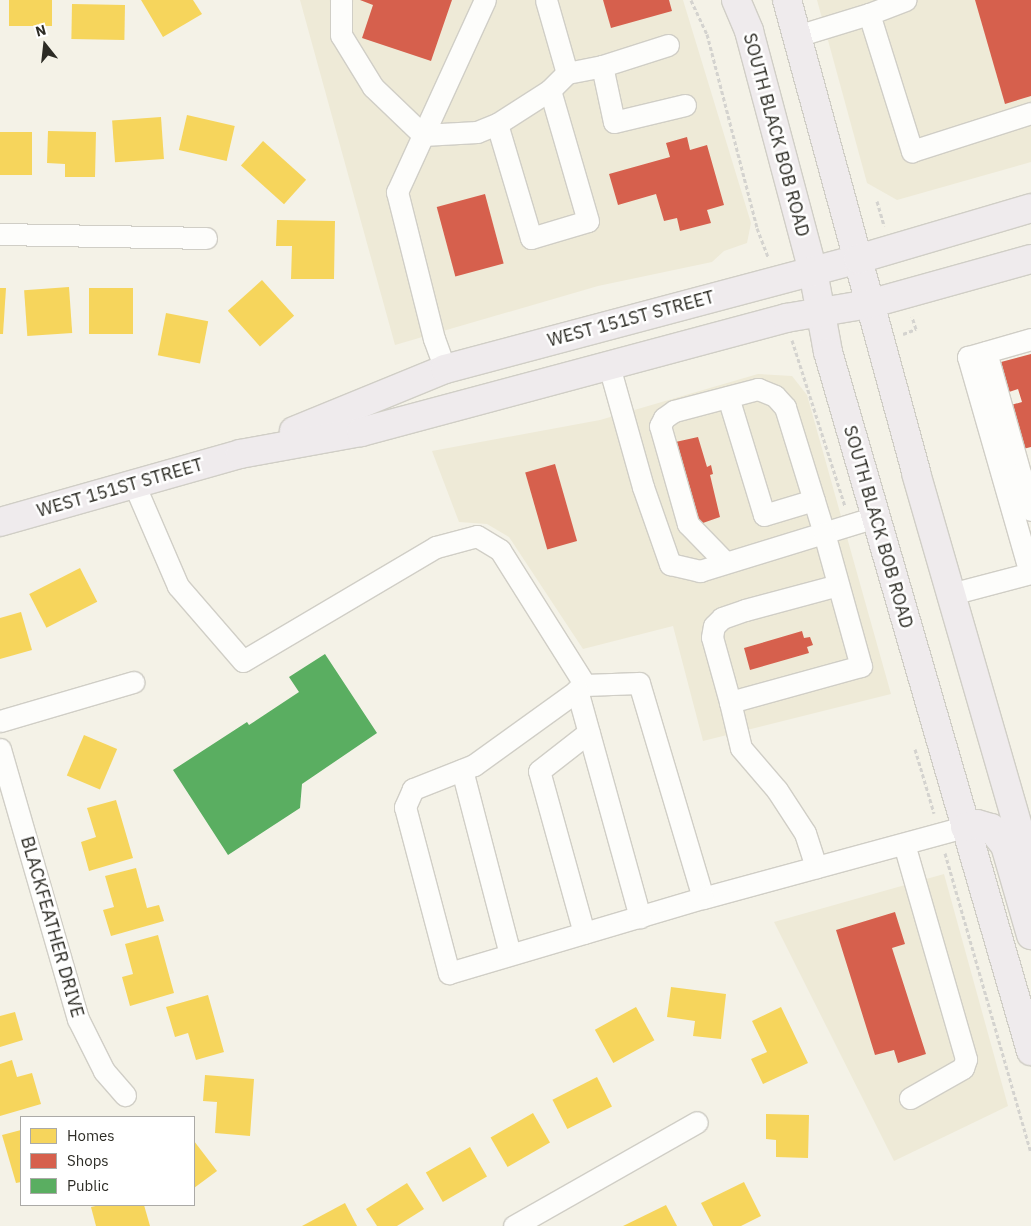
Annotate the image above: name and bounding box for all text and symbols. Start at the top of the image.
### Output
north arrow [20,20,70,70]
text: N [34,21,48,41]
street label: SOUTH BLACK BOB ROAD [738,31,814,239]
street label: WEST 151ST STREET [545,286,717,352]
street label: SOUTH BLACK BOB ROAD [839,423,917,631]
street label: WEST 151ST STREET [34,454,206,522]
street label: BLACKFEATHER DRIVE [16,834,88,1020]
legend [20,1116,195,1206]
text: Homes [67,1126,115,1145]
text: Shops [67,1151,109,1170]
text: Public [67,1176,109,1195]

